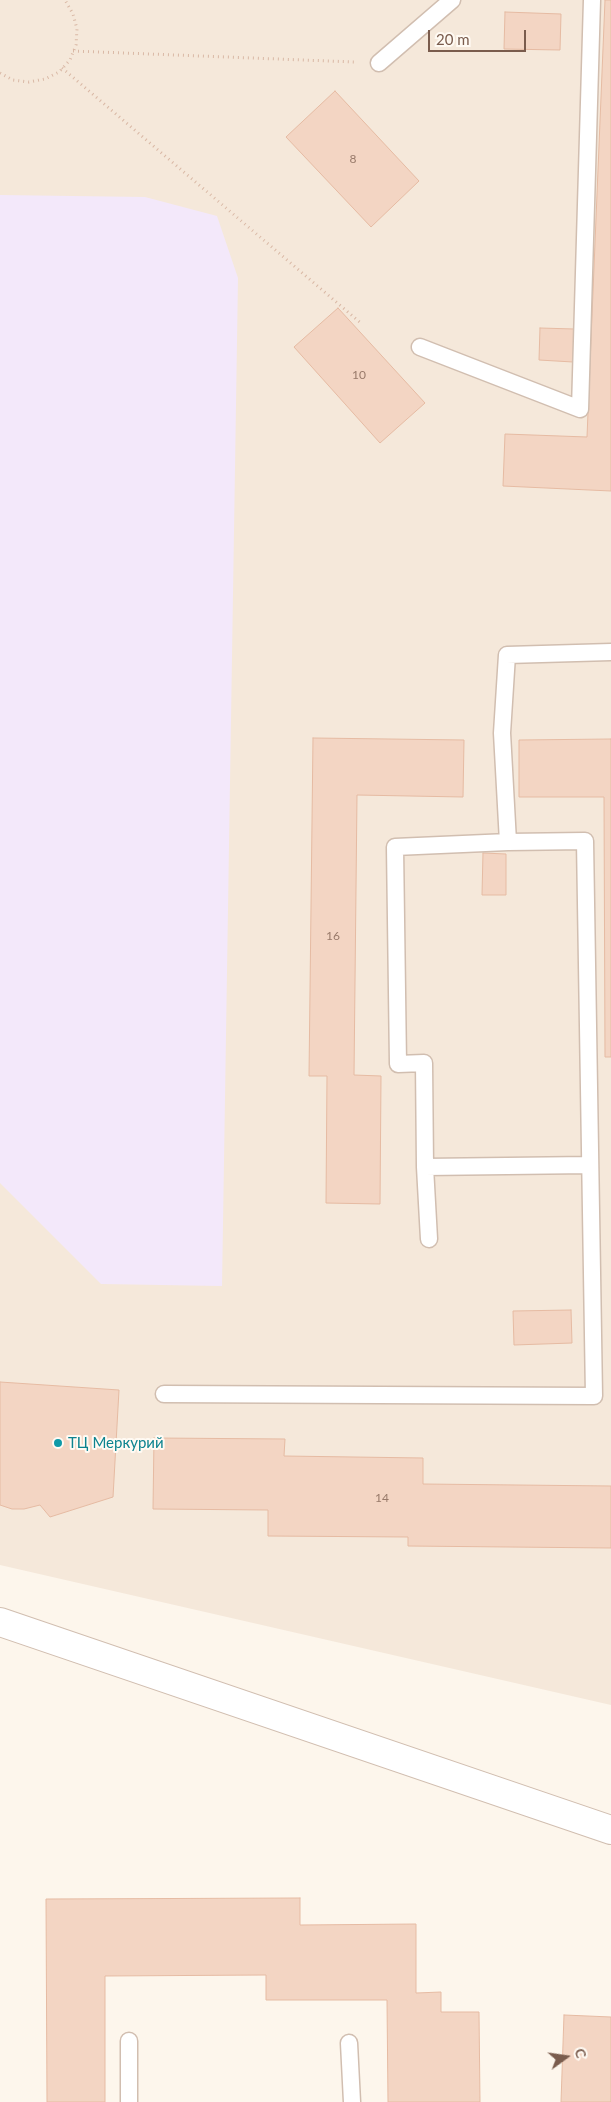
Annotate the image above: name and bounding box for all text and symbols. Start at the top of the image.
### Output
scale bar [431,20,528,52]
text: 20 m [436,30,470,48]
house number: 8 [350,152,356,166]
house number: 10 [352,368,366,382]
house number: 16 [326,929,340,943]
place label: ТЦ Меркурий [68,1434,164,1452]
marker: ТЦ Меркурий [52,1437,64,1449]
house number: 14 [375,1491,389,1505]
north arrow [541,2032,591,2082]
text: С [572,2047,590,2060]

